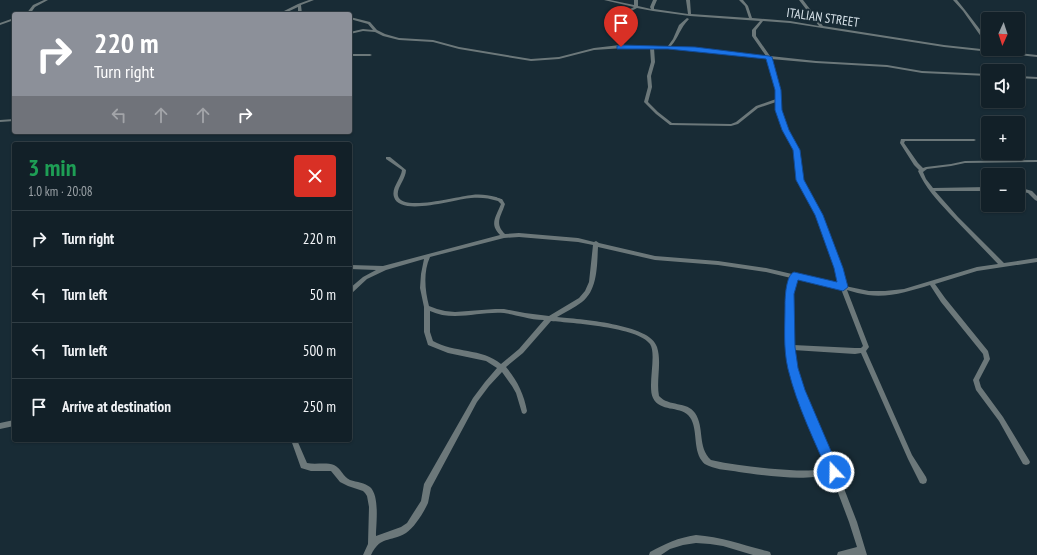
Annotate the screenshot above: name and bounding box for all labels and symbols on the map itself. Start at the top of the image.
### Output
street label: ITALIAN STREET [786,4,861,31]
pin [604,6,638,47]
north arrow [981,12,1025,56]
position arrow [813,451,855,493]

